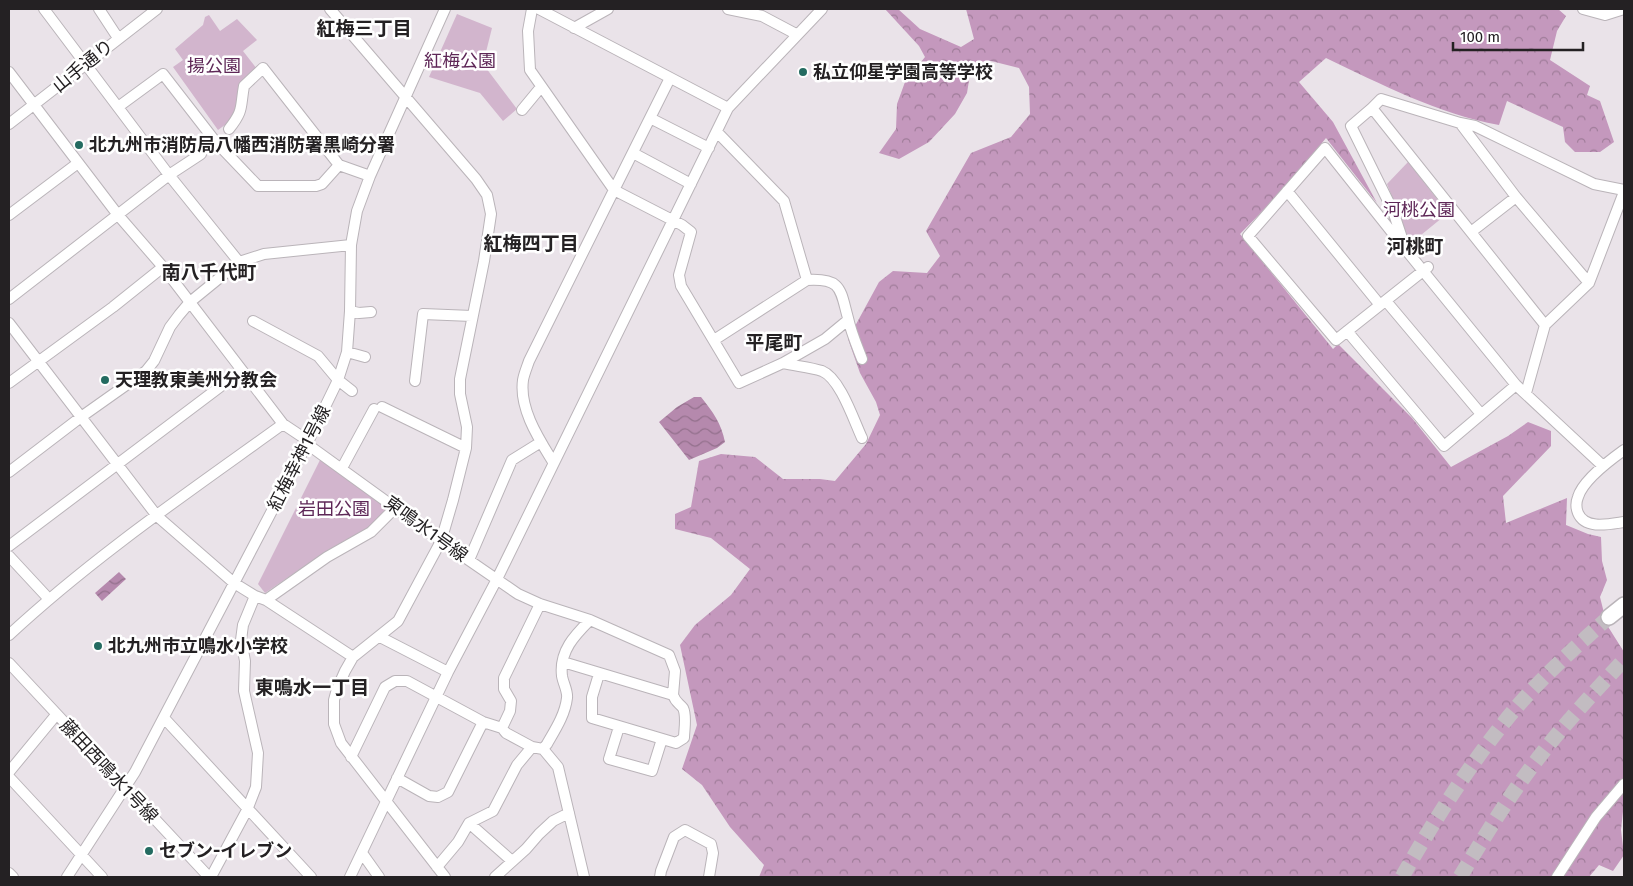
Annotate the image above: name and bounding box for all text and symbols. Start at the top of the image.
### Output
district label: 紅梅三丁目 [316,17,412,40]
scale bar [1453,20,1583,52]
text: 100 m [1460,28,1500,46]
street label: 山手通り [48,35,118,97]
park label: 紅梅公園 [424,50,496,72]
park label: 揚公園 [187,55,241,77]
place label: 私立仰星学園高等学校 [813,61,993,83]
marker: 私立仰星学園高等学校 [797,66,809,78]
place label: 北九州市消防局八幡西消防署黒崎分署 [89,134,395,156]
marker: 北九州市消防局八幡西消防署黒崎分署 [73,139,85,151]
park label: 河桃公園 [1383,199,1455,221]
district label: 紅梅四丁目 [483,232,579,255]
district label: 河桃町 [1386,235,1444,258]
district label: 南八千代町 [161,261,257,284]
district label: 平尾町 [745,331,803,354]
place label: 天理教東美州分教会 [115,369,277,391]
marker: 天理教東美州分教会 [99,374,111,386]
street label: 紅梅幸神1号線 [263,401,335,515]
street label: 東鳴水1号線 [380,491,472,567]
park label: 岩田公園 [298,498,370,520]
place label: 北九州市立鳴水小学校 [108,635,288,657]
marker: 北九州市立鳴水小学校 [92,640,104,652]
district label: 東鳴水一丁目 [255,676,369,699]
street label: 藤田西鳴水1号線 [55,715,163,827]
place label: セブン-イレブン [159,840,292,862]
marker: セブン-イレブン [143,845,155,857]

